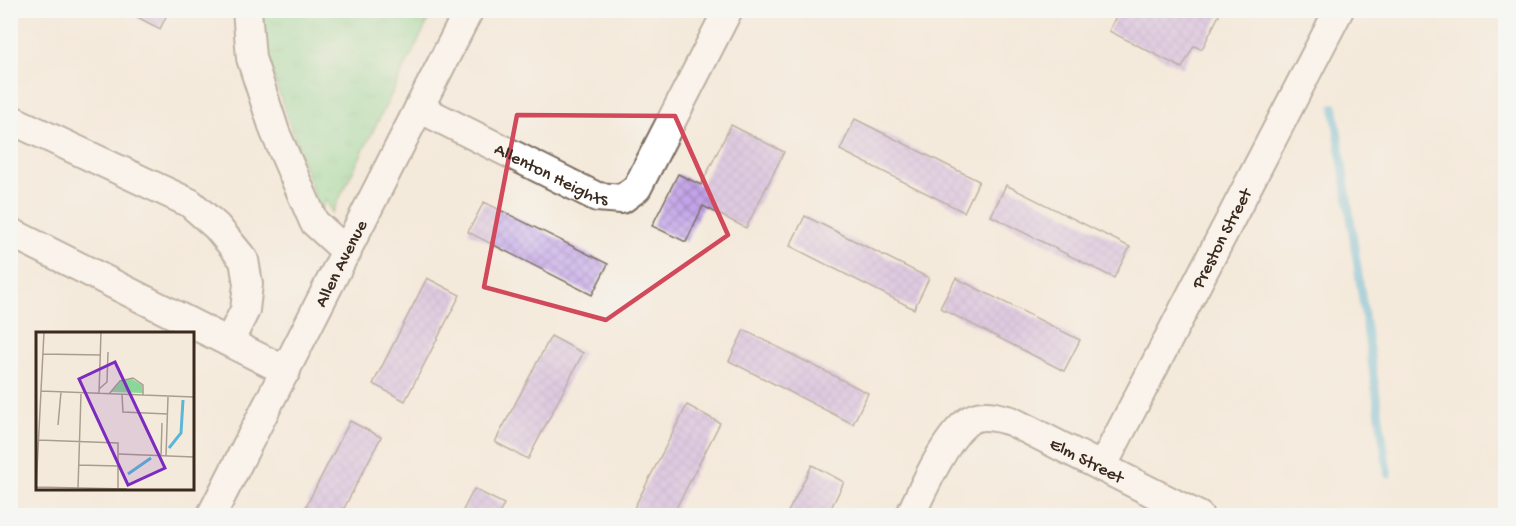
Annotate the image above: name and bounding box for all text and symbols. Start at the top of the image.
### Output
street label: Allenton Heights [490,139,610,211]
street label: Preston Street [1188,184,1258,294]
street label: Allen Avenue [311,216,373,311]
inset map [36,332,194,490]
street label: Elm Street [1046,434,1128,490]

